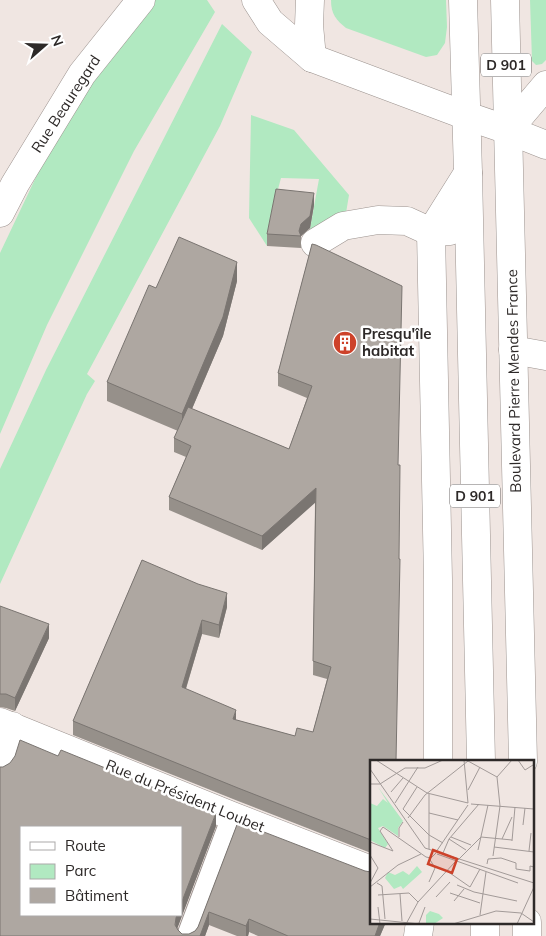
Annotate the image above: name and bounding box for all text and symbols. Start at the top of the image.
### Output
north arrow [20,20,70,70]
text: N [47,33,67,49]
street label: Rue Beauregard [27,51,104,156]
road number: D 901 [481,54,531,76]
street label: Boulevard Pierre Mendes France [502,269,525,493]
place label: Presqu'île habitat [362,324,432,360]
building icon: Presqu'île habitat [332,330,358,356]
road number: D 901 [450,484,500,508]
street label: Rue du Président Loubet [103,755,267,836]
inset map [370,760,534,924]
legend [20,826,182,916]
text: Route [65,836,106,855]
text: Parc [65,861,96,880]
text: Bâtiment [65,886,128,905]

